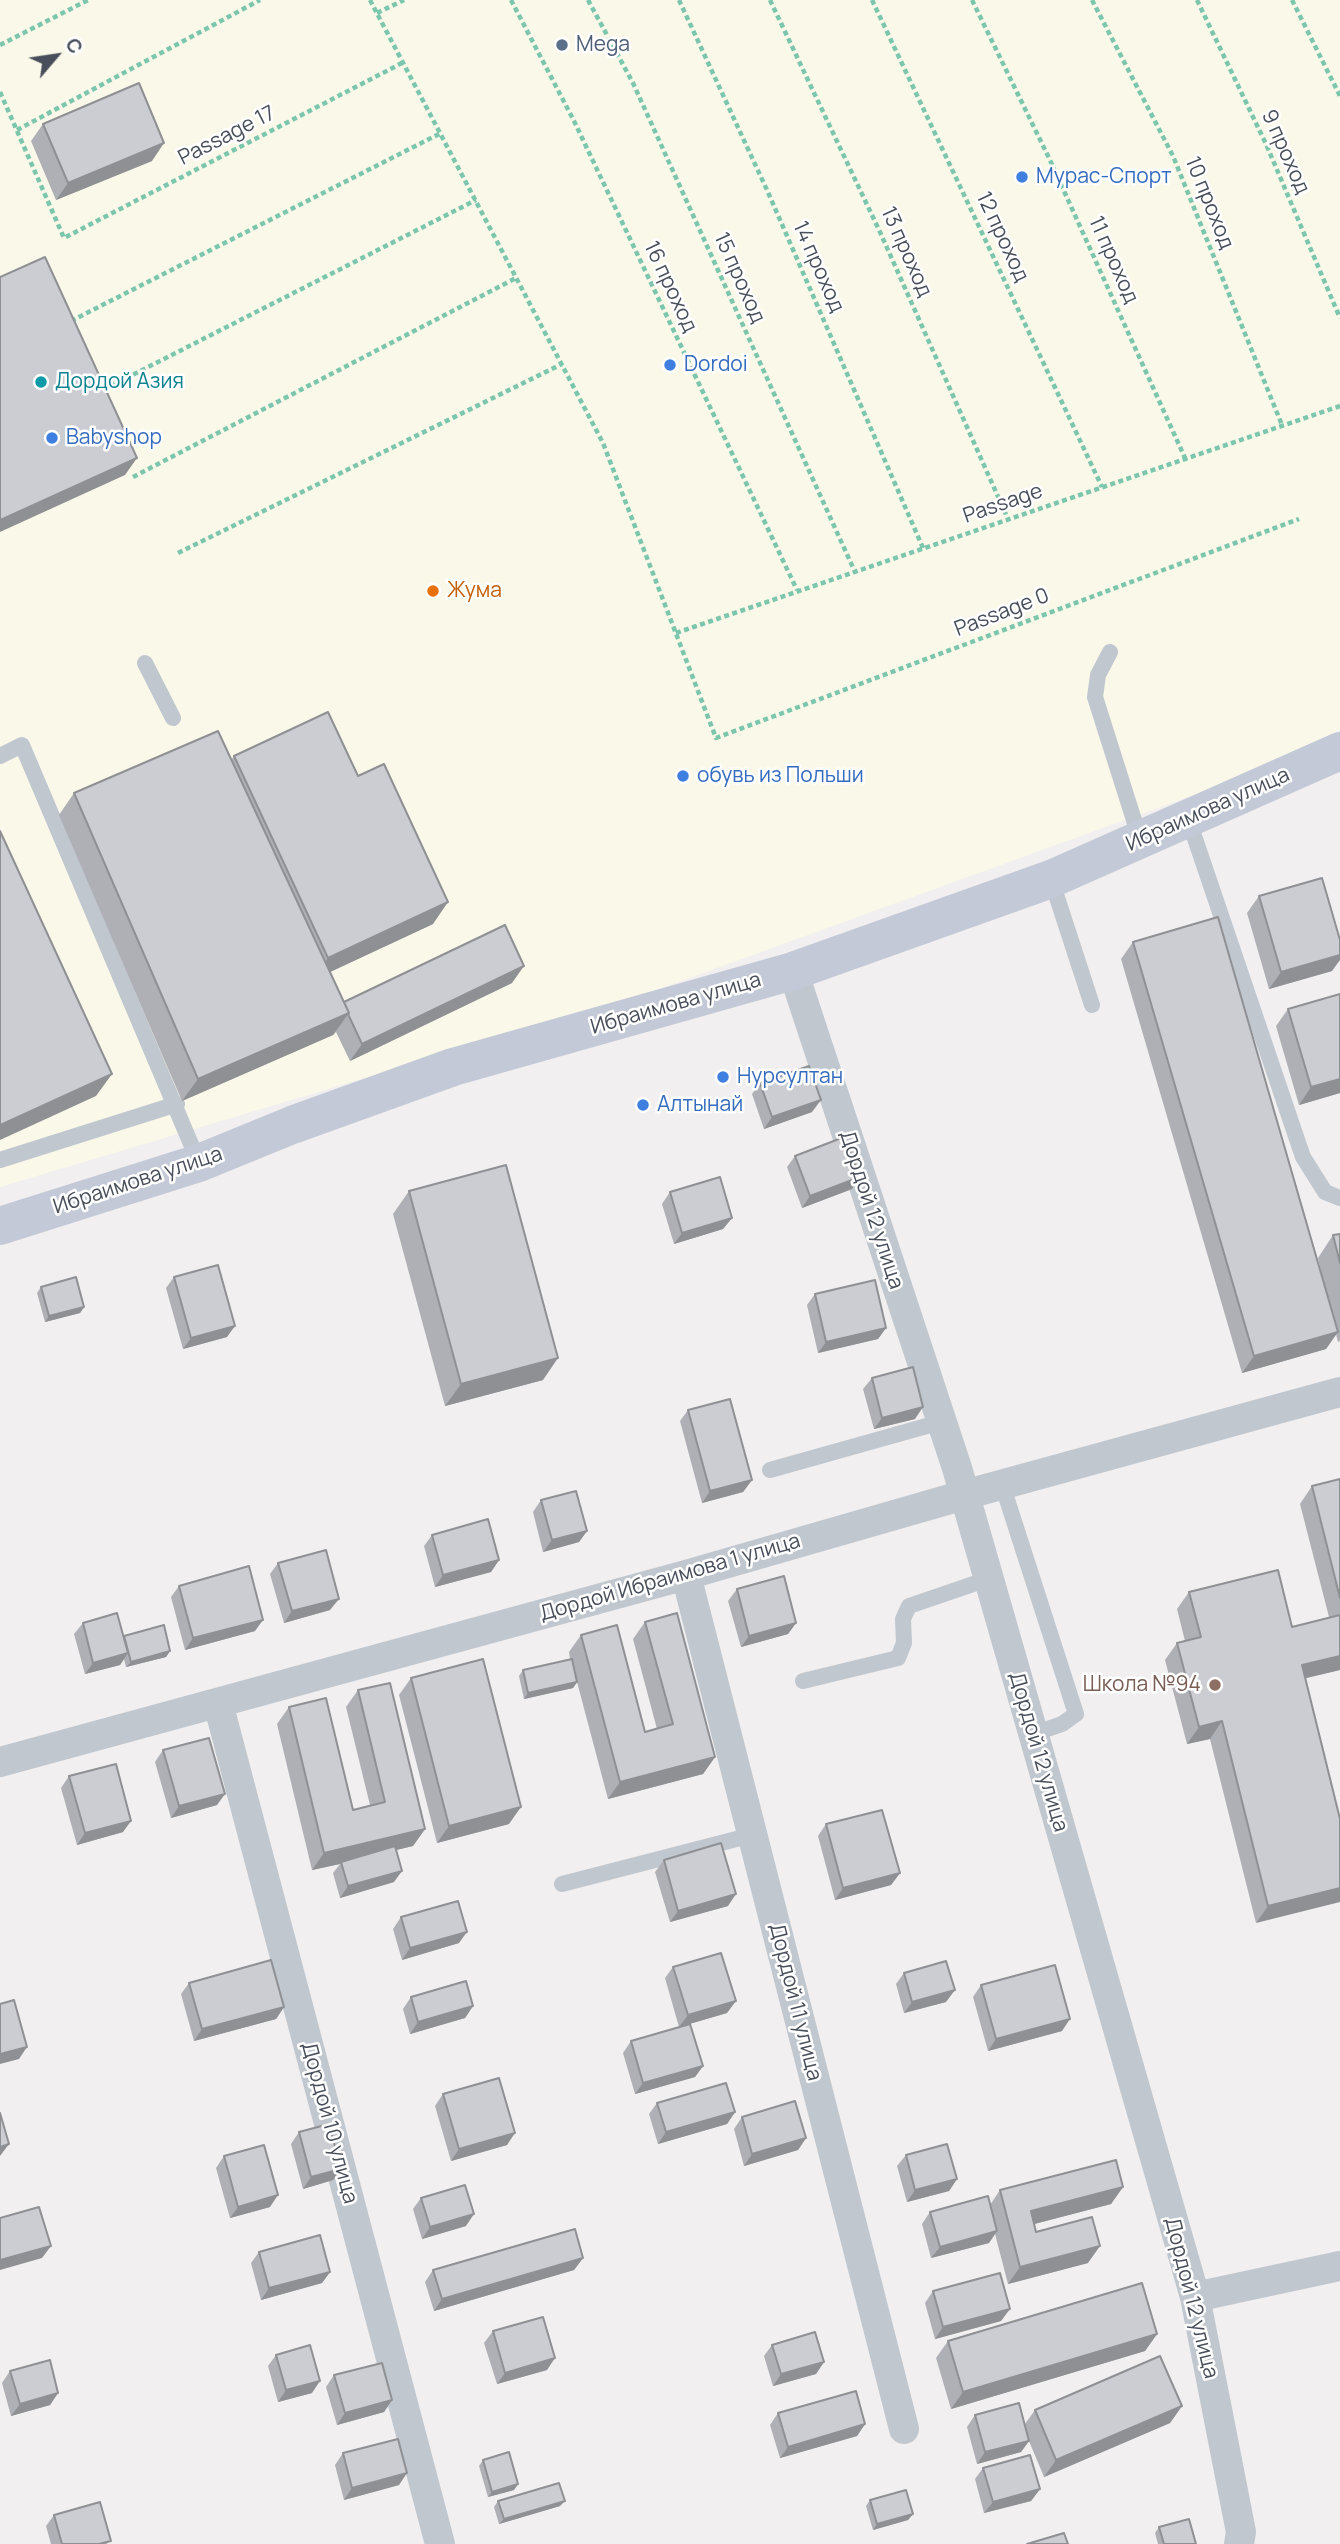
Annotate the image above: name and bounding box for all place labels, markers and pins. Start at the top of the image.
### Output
place label: Mega [576,32,630,58]
marker: Mega [554,37,570,53]
place label: Мурас-Спорт [1036,164,1172,190]
marker: Мурас-Спорт [1014,169,1030,185]
place label: Dordoi [684,352,748,378]
marker: Dordoi [662,357,678,373]
place label: Дордой Азия [55,369,184,395]
marker: Дордой Азия [33,374,49,390]
place label: Babyshop [66,425,162,451]
marker: Babyshop [44,430,60,446]
place label: Жума [447,578,502,604]
marker: Жума [425,583,441,599]
place label: обувь из Польши [697,763,864,789]
marker: обувь из Польши [675,768,691,784]
place label: Нурсултан [737,1064,843,1090]
marker: Нурсултан [715,1069,731,1085]
place label: Алтынай [657,1092,743,1118]
marker: Алтынай [635,1097,651,1113]
place label: Школа №94 [1083,1672,1201,1698]
marker: Школа №94 [1207,1677,1223,1693]

